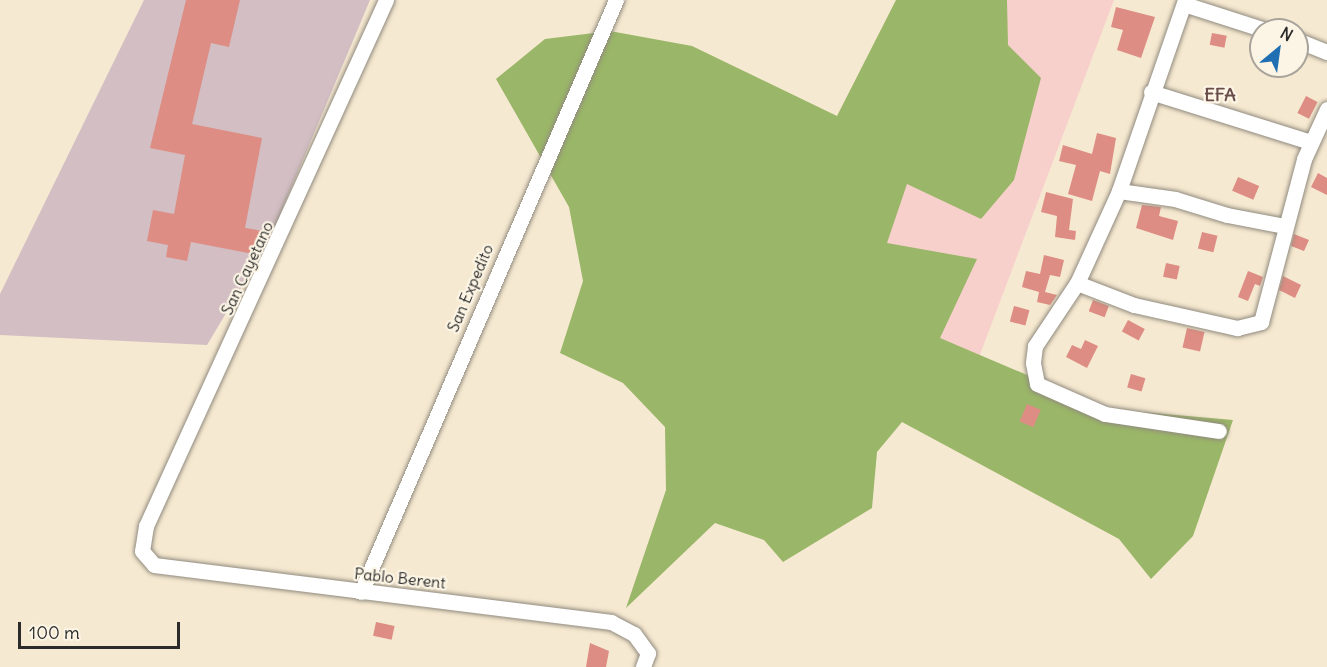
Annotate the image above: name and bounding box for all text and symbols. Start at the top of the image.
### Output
north arrow [1249,18,1309,78]
text: N [1277,23,1296,45]
district label: EFA [1204,84,1236,106]
street label: San Cayetano [217,218,277,318]
street label: San Expedito [443,241,497,335]
street label: Pablo Berent [353,564,447,592]
scale bar [21,610,183,648]
text: 100 m [29,621,80,644]

